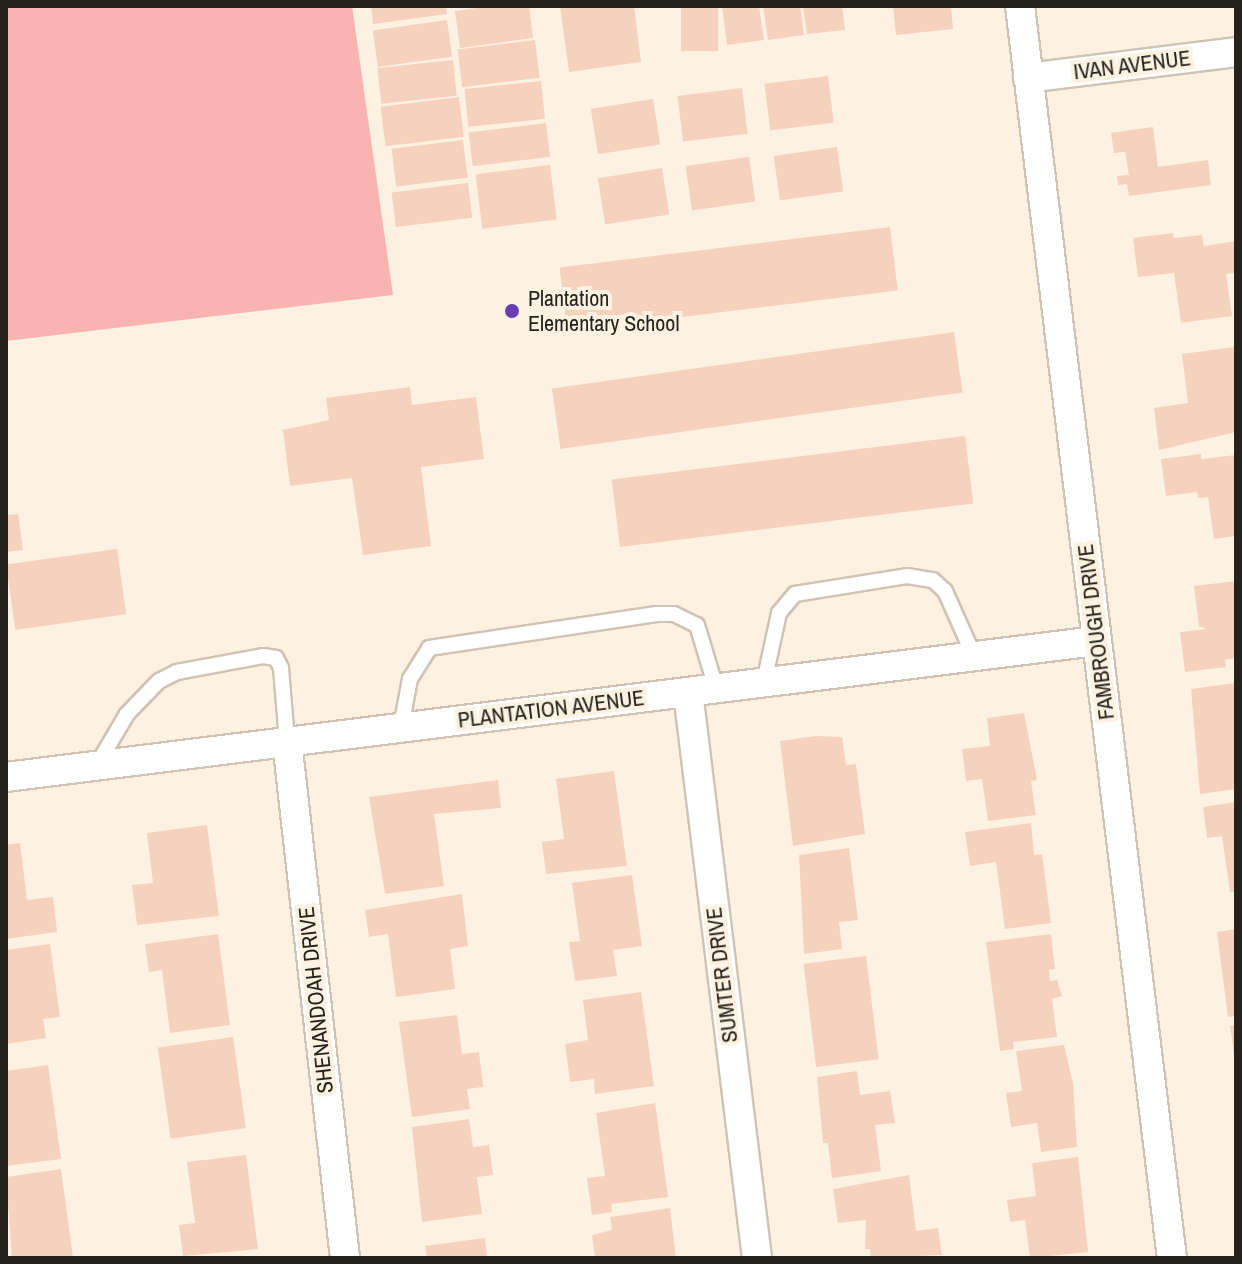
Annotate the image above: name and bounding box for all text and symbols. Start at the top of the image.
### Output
street label: IVAN AVENUE [1071,45,1193,85]
place label: Plantation Elementary School [528,285,679,336]
marker: Plantation Elementary School [503,302,521,320]
street label: FAMBROUGH DRIVE [1072,543,1120,721]
street label: PLANTATION AVENUE [456,684,646,734]
street label: SHENANDOAH DRIVE [293,905,339,1095]
street label: SUMTER DRIVE [701,906,743,1044]

